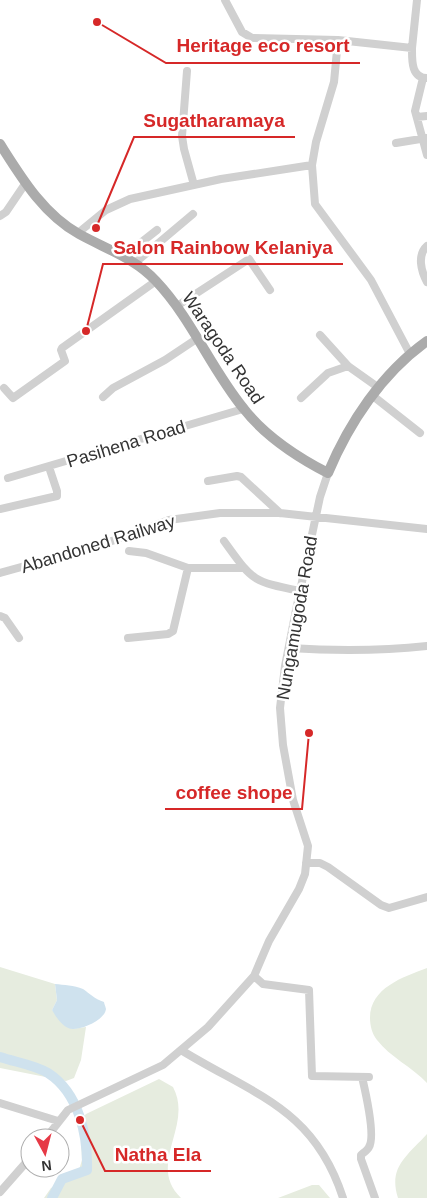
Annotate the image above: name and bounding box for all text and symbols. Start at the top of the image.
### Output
callout: Heritage eco resort [166,29,360,63]
text: Heritage eco resort [176,35,350,56]
callout: Sugatharamaya [134,103,295,137]
text: Sugatharamaya [143,110,285,131]
callout: Salon Rainbow Kelaniya [103,230,343,264]
text: Salon Rainbow Kelaniya [113,237,333,258]
street label: Waragoda Road [178,288,268,408]
street label: Pasihena Road [64,416,188,472]
street label: Abandoned Railway [19,511,177,577]
street label: Nungamugoda Road [273,534,321,702]
callout: coffee shope [165,775,302,809]
text: coffee shope [175,782,293,803]
north arrow [20,1128,70,1178]
callout: Natha Ela [105,1137,211,1171]
text: Natha Ela [115,1144,202,1165]
text: N [41,1157,53,1174]

